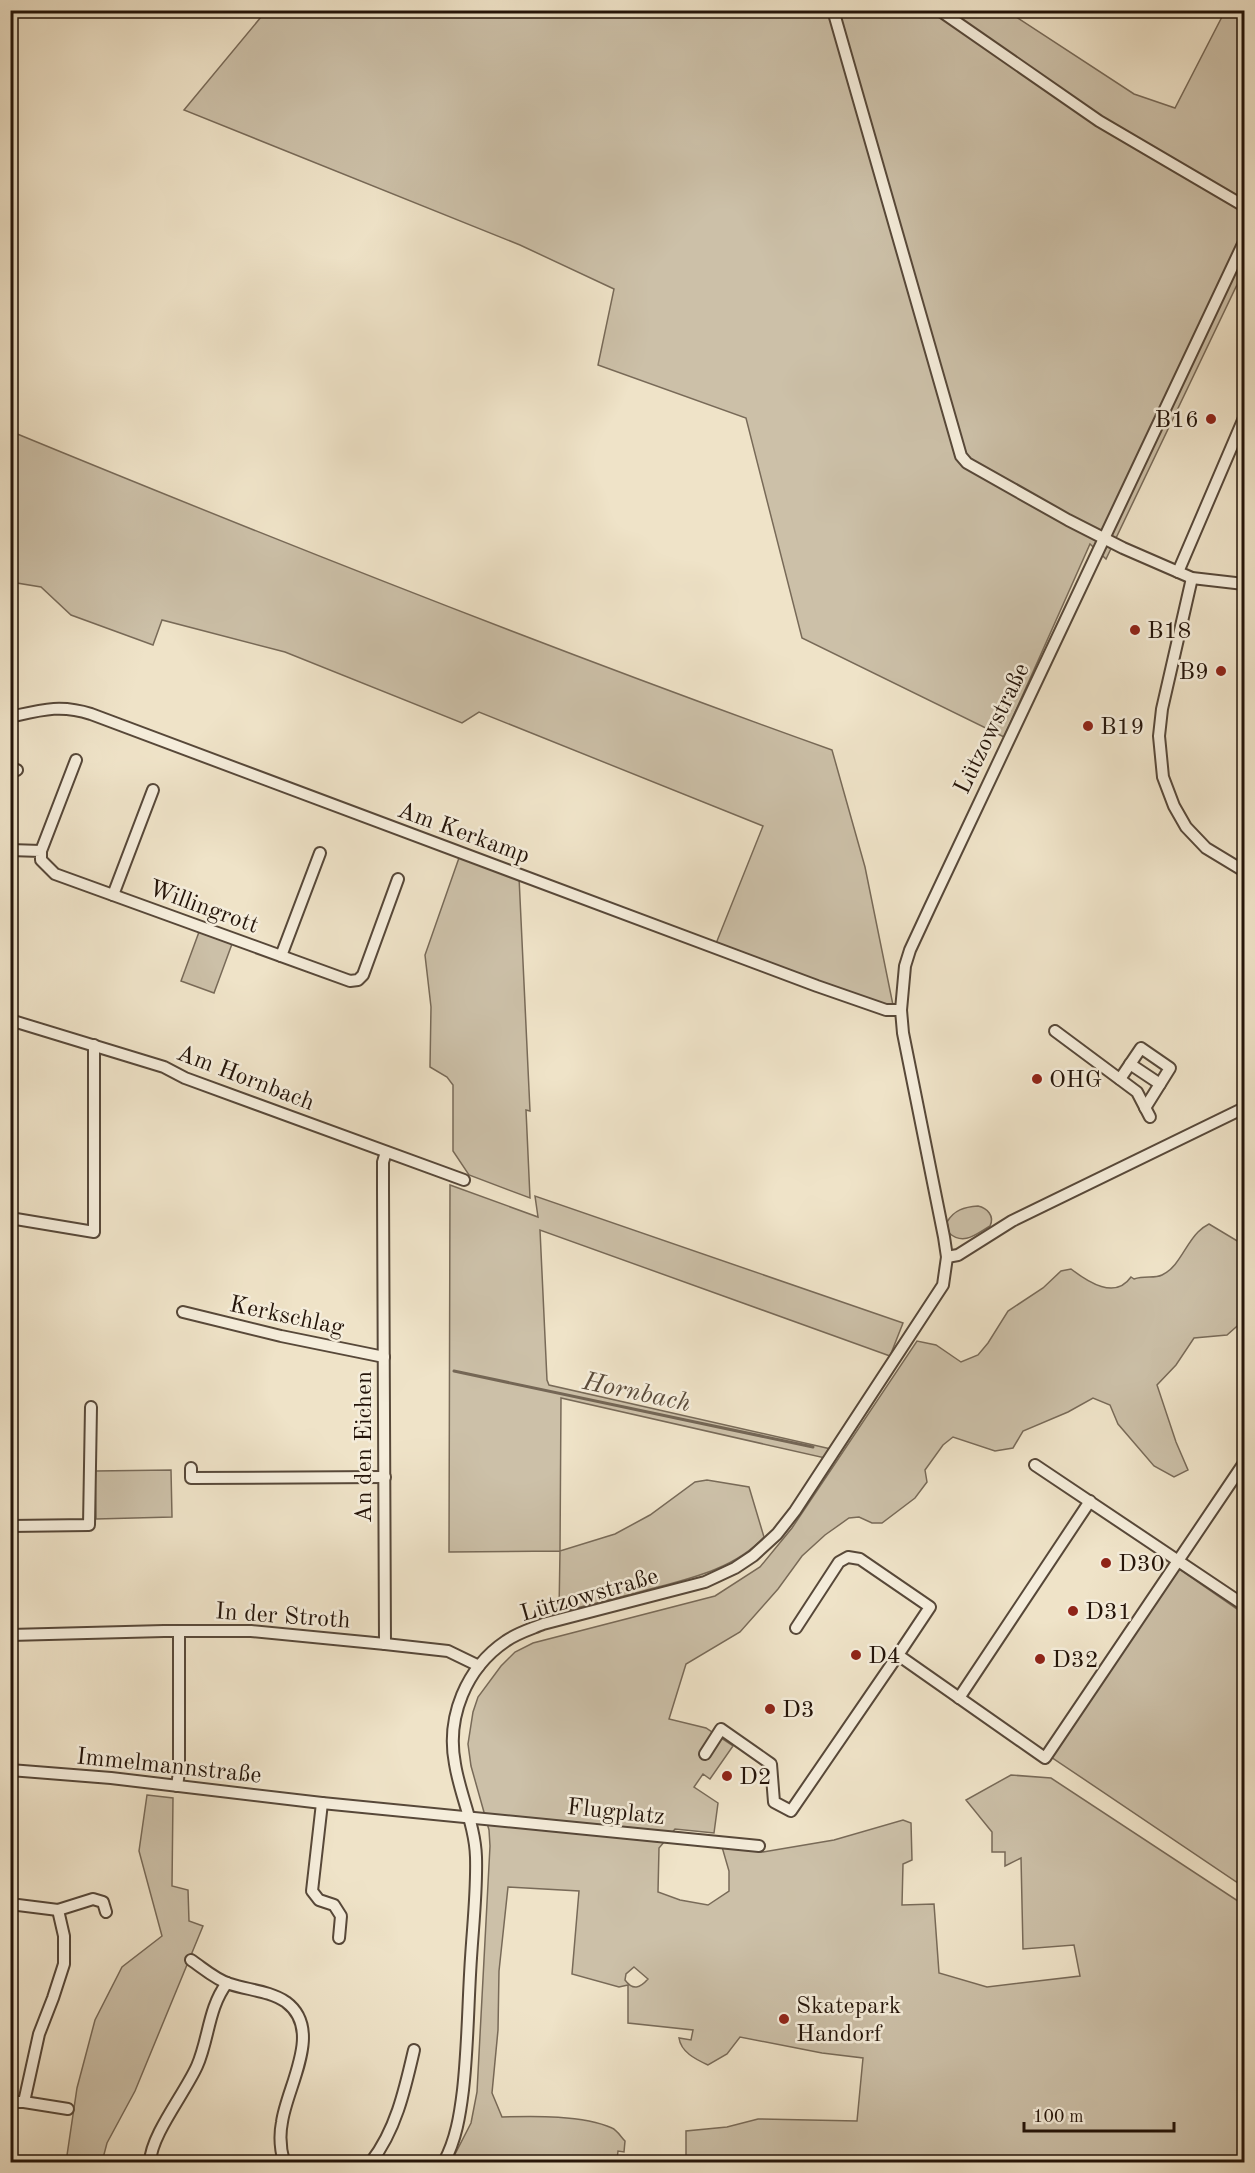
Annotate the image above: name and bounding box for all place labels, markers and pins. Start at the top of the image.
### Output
place label: B16 [1155,409,1199,433]
marker: B16 [1204,412,1218,426]
place label: B18 [1147,620,1191,644]
marker: B18 [1128,623,1142,637]
place label: B9 [1179,661,1209,685]
marker: B9 [1214,664,1228,678]
place label: B19 [1100,716,1144,740]
marker: B19 [1081,719,1095,733]
place label: OHG [1049,1069,1102,1093]
marker: OHG [1030,1072,1044,1086]
place label: D30 [1118,1553,1165,1577]
marker: D30 [1099,1556,1113,1570]
place label: D31 [1085,1601,1132,1625]
marker: D31 [1066,1604,1080,1618]
place label: D4 [868,1645,901,1669]
marker: D4 [849,1648,863,1662]
place label: D32 [1052,1649,1099,1673]
marker: D32 [1033,1652,1047,1666]
place label: D3 [782,1699,815,1723]
marker: D3 [763,1702,777,1716]
place label: D2 [739,1766,772,1790]
marker: D2 [720,1769,734,1783]
place label: Skatepark Handorf [796,1995,901,2047]
marker: Skatepark Handorf [777,2012,791,2026]

